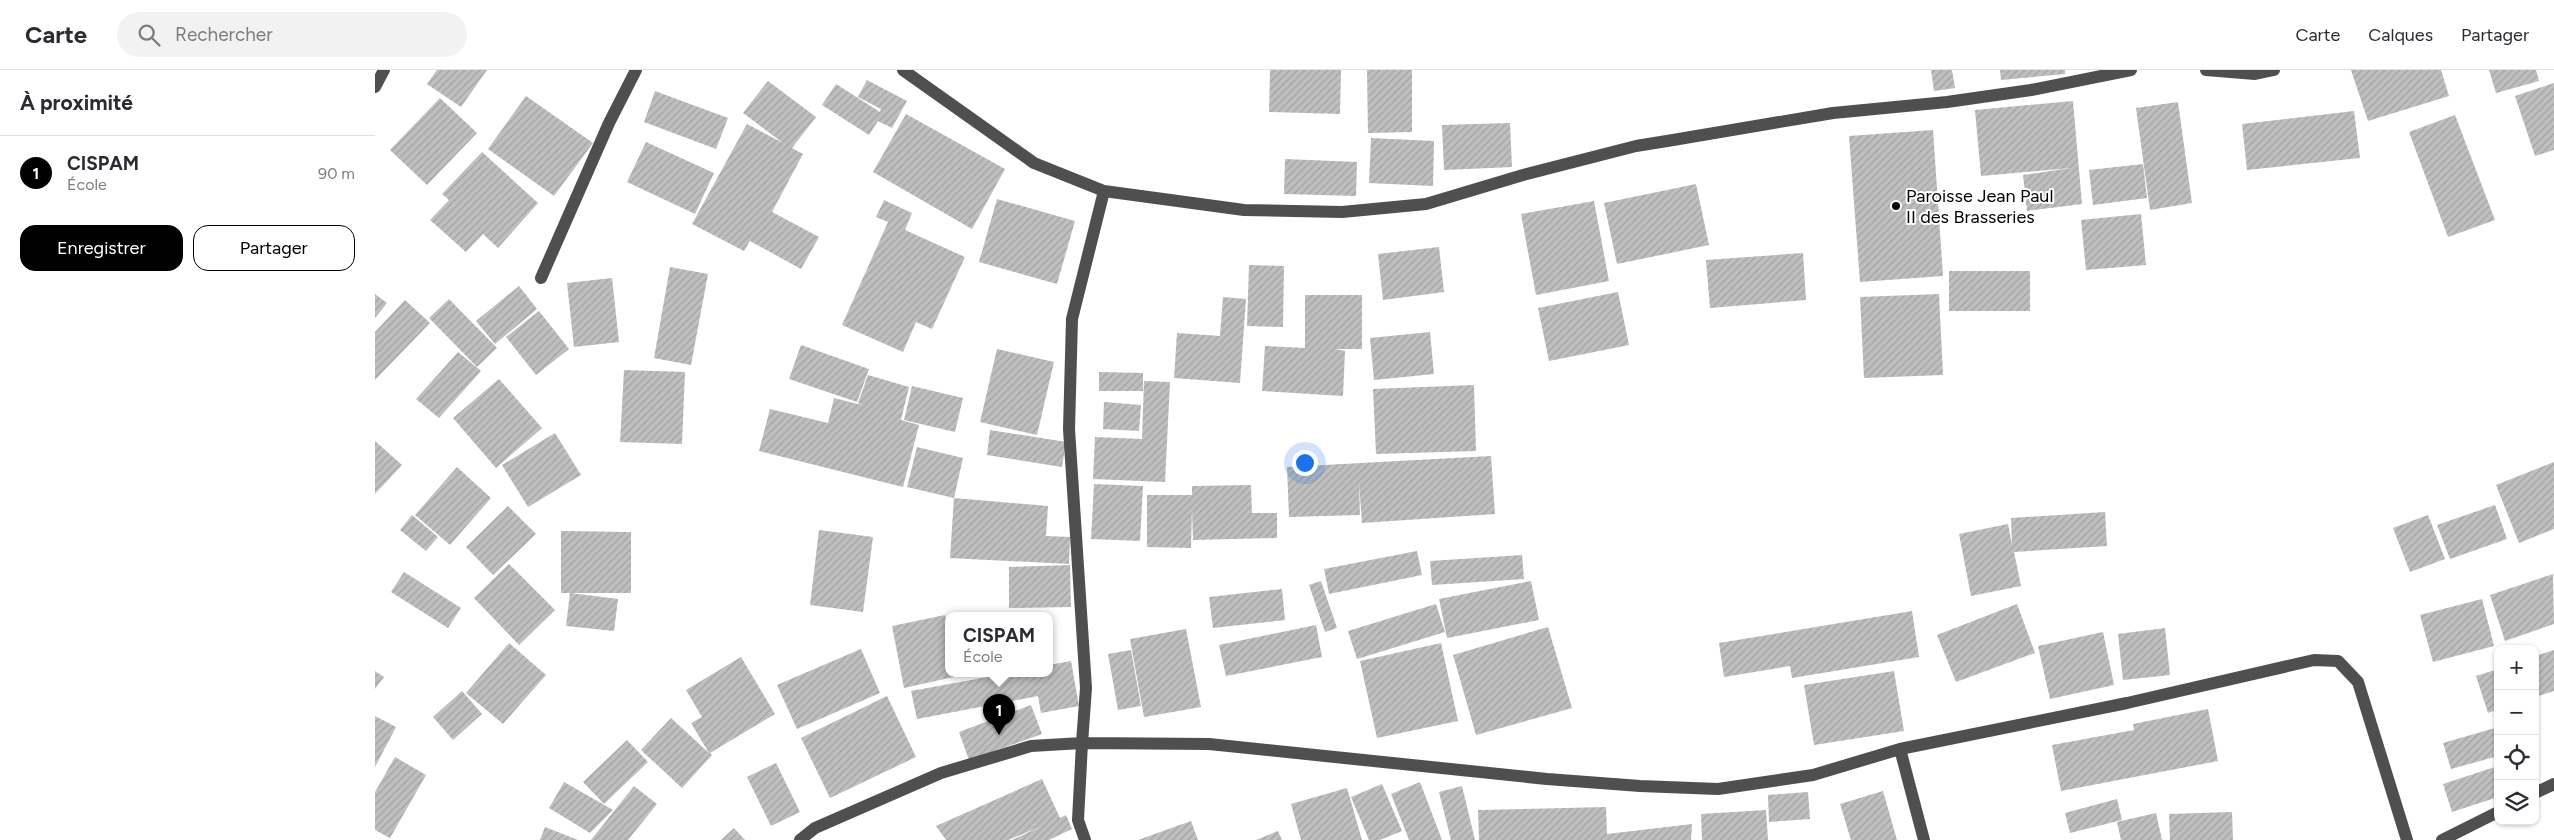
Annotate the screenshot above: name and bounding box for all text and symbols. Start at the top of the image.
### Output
search box [117,12,467,57]
text: Carte [25,20,87,49]
icon: search [135,21,163,49]
text: Rechercher [175,23,273,46]
text: Carte [2295,24,2340,46]
text: Calques [2368,24,2433,46]
text: Partager [2461,24,2529,46]
text: À proximité [20,90,133,115]
text: CISPAM [67,152,139,175]
text: 1 [33,164,39,183]
text: 90 m [318,164,355,183]
text: École [67,175,107,194]
place label: Paroisse Jean Paul II des Brasseries [1906,185,2053,228]
marker: Paroisse Jean Paul II des Brasseries [1890,200,1902,212]
button: Enregistrer [20,225,183,271]
button: Partager [193,225,355,271]
your location [1292,450,1318,476]
popup [945,612,1053,677]
text: CISPAM [963,624,1035,647]
map controls [2494,645,2539,825]
button: + [2494,645,2539,690]
text: École [963,647,1003,666]
button: − [2494,690,2539,735]
pin: 1 [983,694,1015,735]
button: locate [2494,735,2539,780]
button: layers [2494,780,2539,825]

